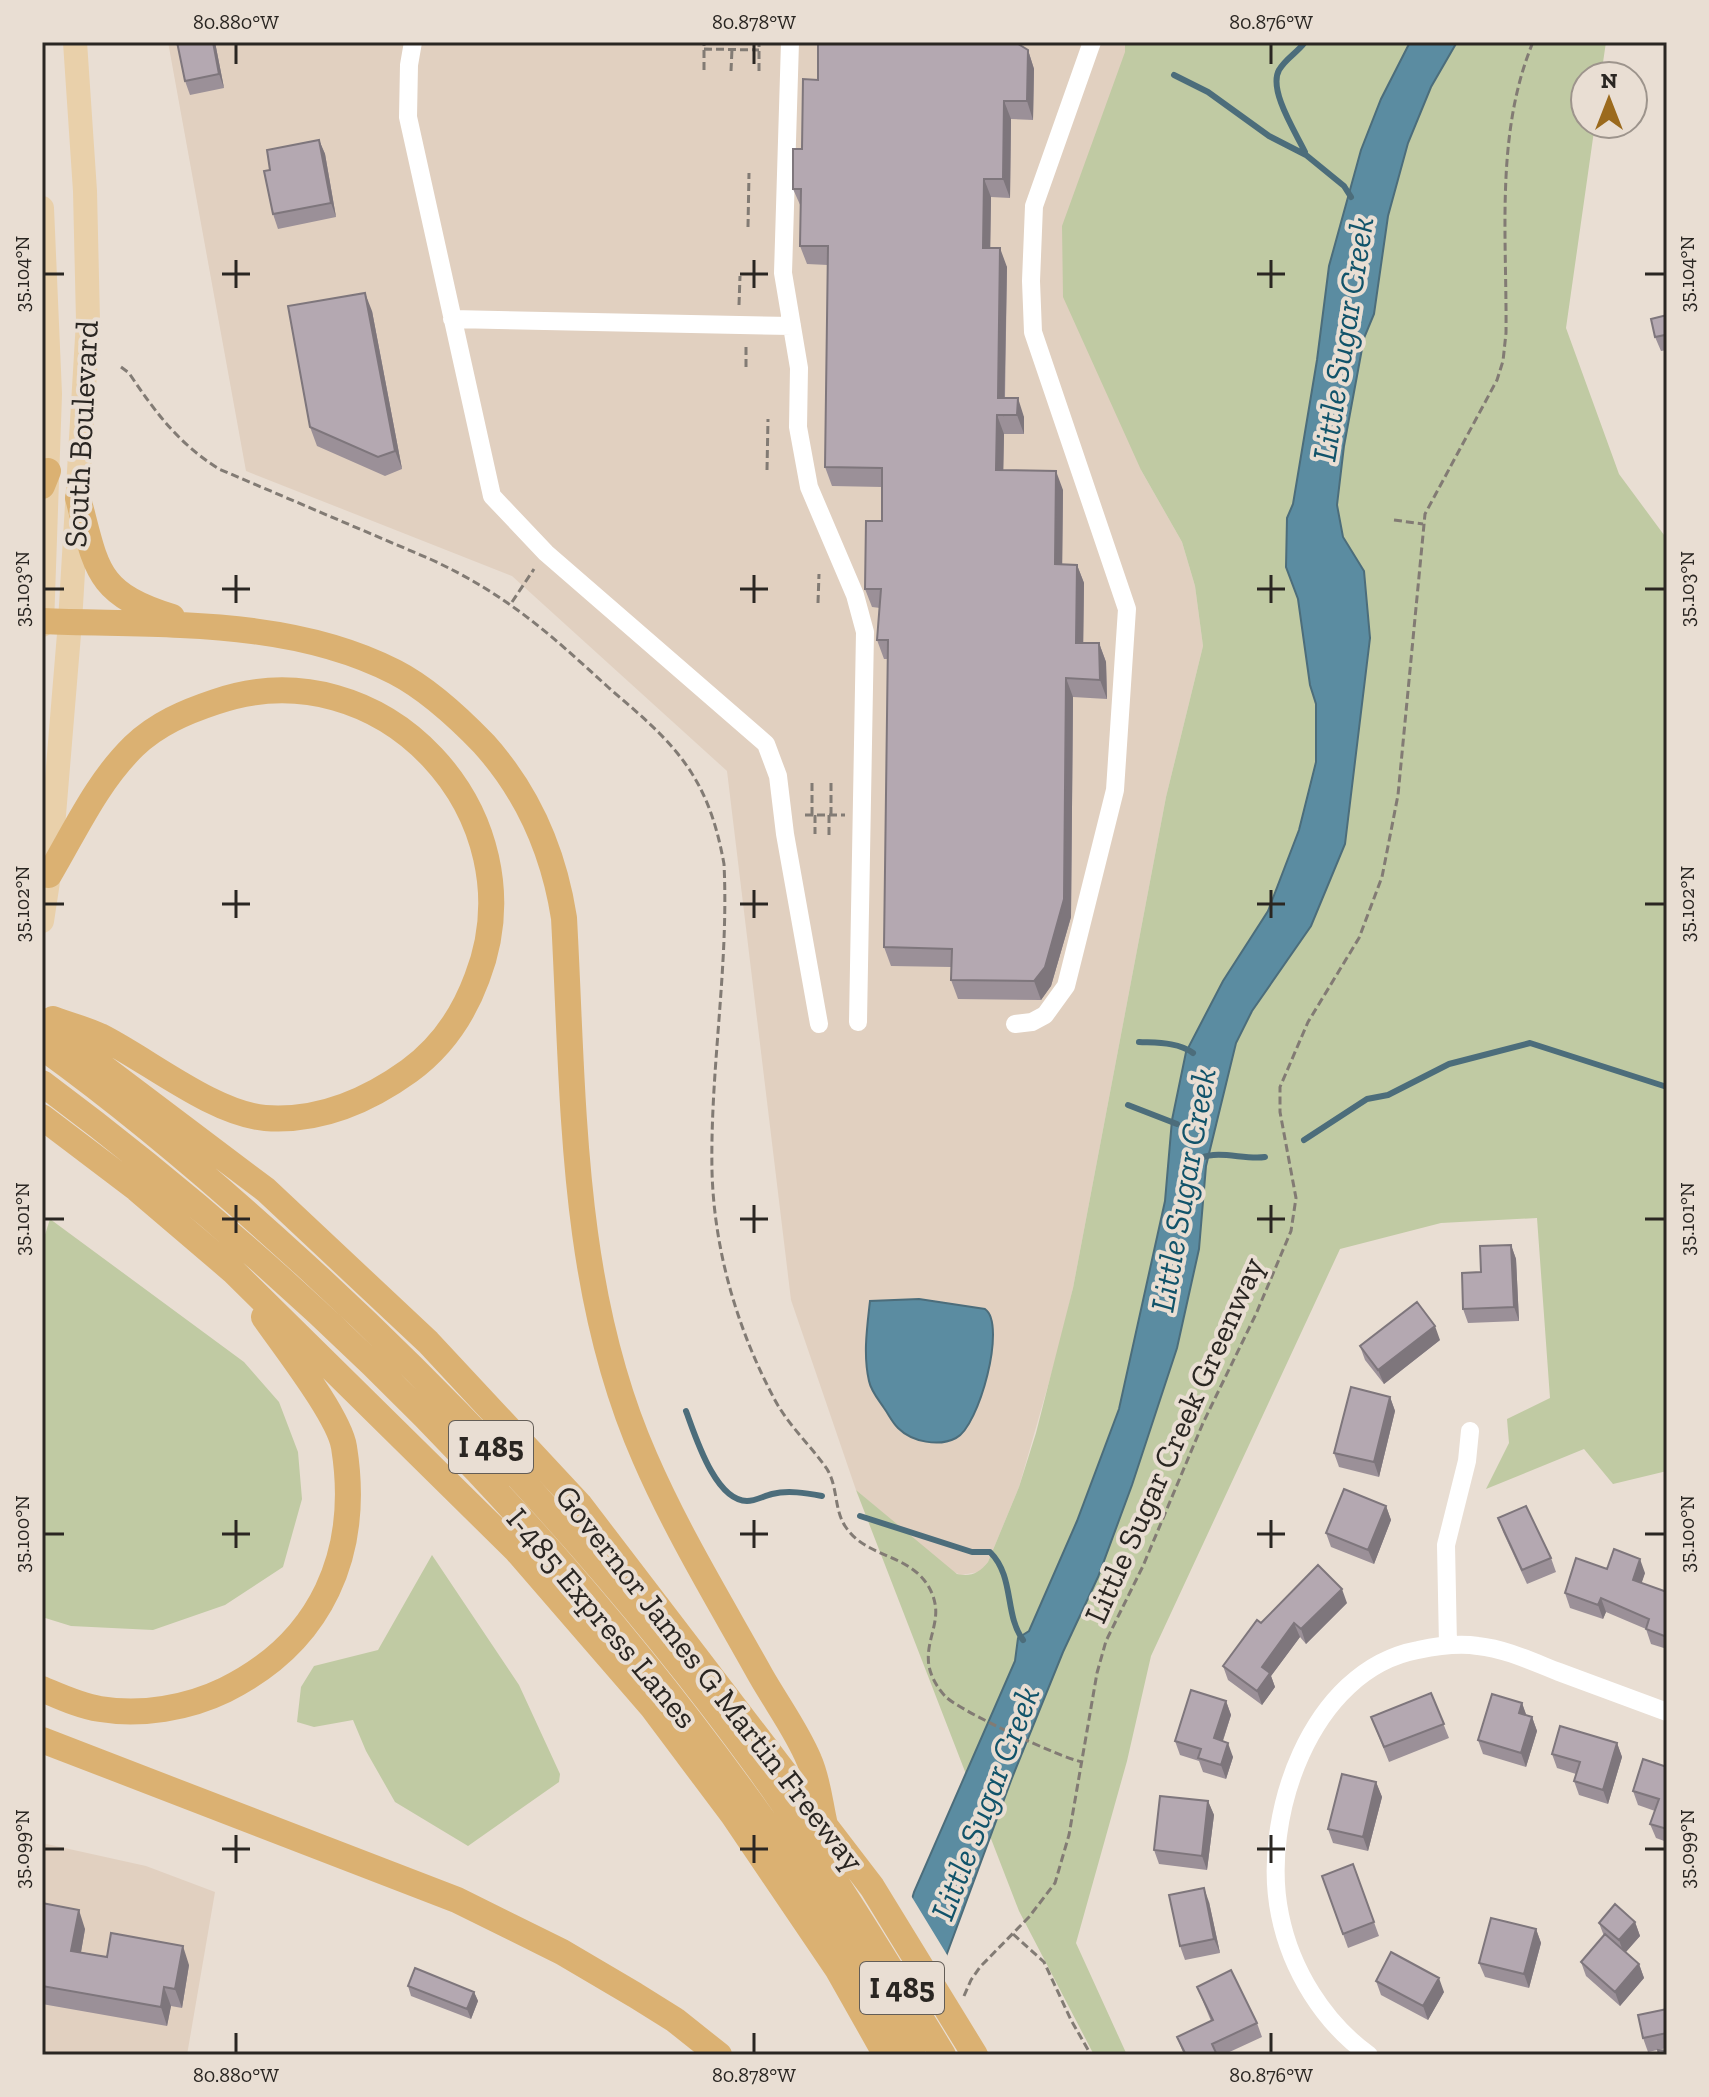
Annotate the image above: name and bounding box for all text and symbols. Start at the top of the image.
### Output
text: 80.880°W [193,10,279,34]
text: 80.878°W [712,10,796,34]
text: 80.876°W [1229,10,1313,34]
north arrow [1569,60,1649,140]
text: N [1601,67,1618,94]
water label: Little Sugar Creek [1303,214,1383,464]
text: 35.104°N [10,236,34,312]
text: 35.104°N [1675,236,1699,312]
street label: South Boulevard [56,319,106,549]
text: 35.103°N [10,551,34,627]
text: 35.103°N [1675,551,1699,627]
text: 35.102°N [10,866,34,942]
text: 35.102°N [1675,866,1699,942]
water label: Little Sugar Creek [1141,1065,1225,1315]
text: 35.101°N [10,1182,34,1256]
text: 35.101°N [1675,1182,1699,1256]
street label: Little Sugar Creek Greenway [1076,1251,1272,1629]
road number: I 485 [449,1421,533,1473]
street label: Governor James G Martin Freeway [548,1478,873,1879]
text: 35.100°N [10,1495,34,1573]
text: 35.100°N [1675,1495,1699,1573]
street label: I-485 Express Lanes [499,1500,705,1736]
water label: Little Sugar Creek [922,1680,1048,1926]
text: 35.099°N [10,1809,34,1889]
text: 35.099°N [1675,1809,1699,1889]
road number: I 485 [860,1962,944,2014]
text: 80.880°W [193,2063,279,2087]
text: 80.878°W [712,2063,796,2087]
text: 80.876°W [1229,2063,1313,2087]

